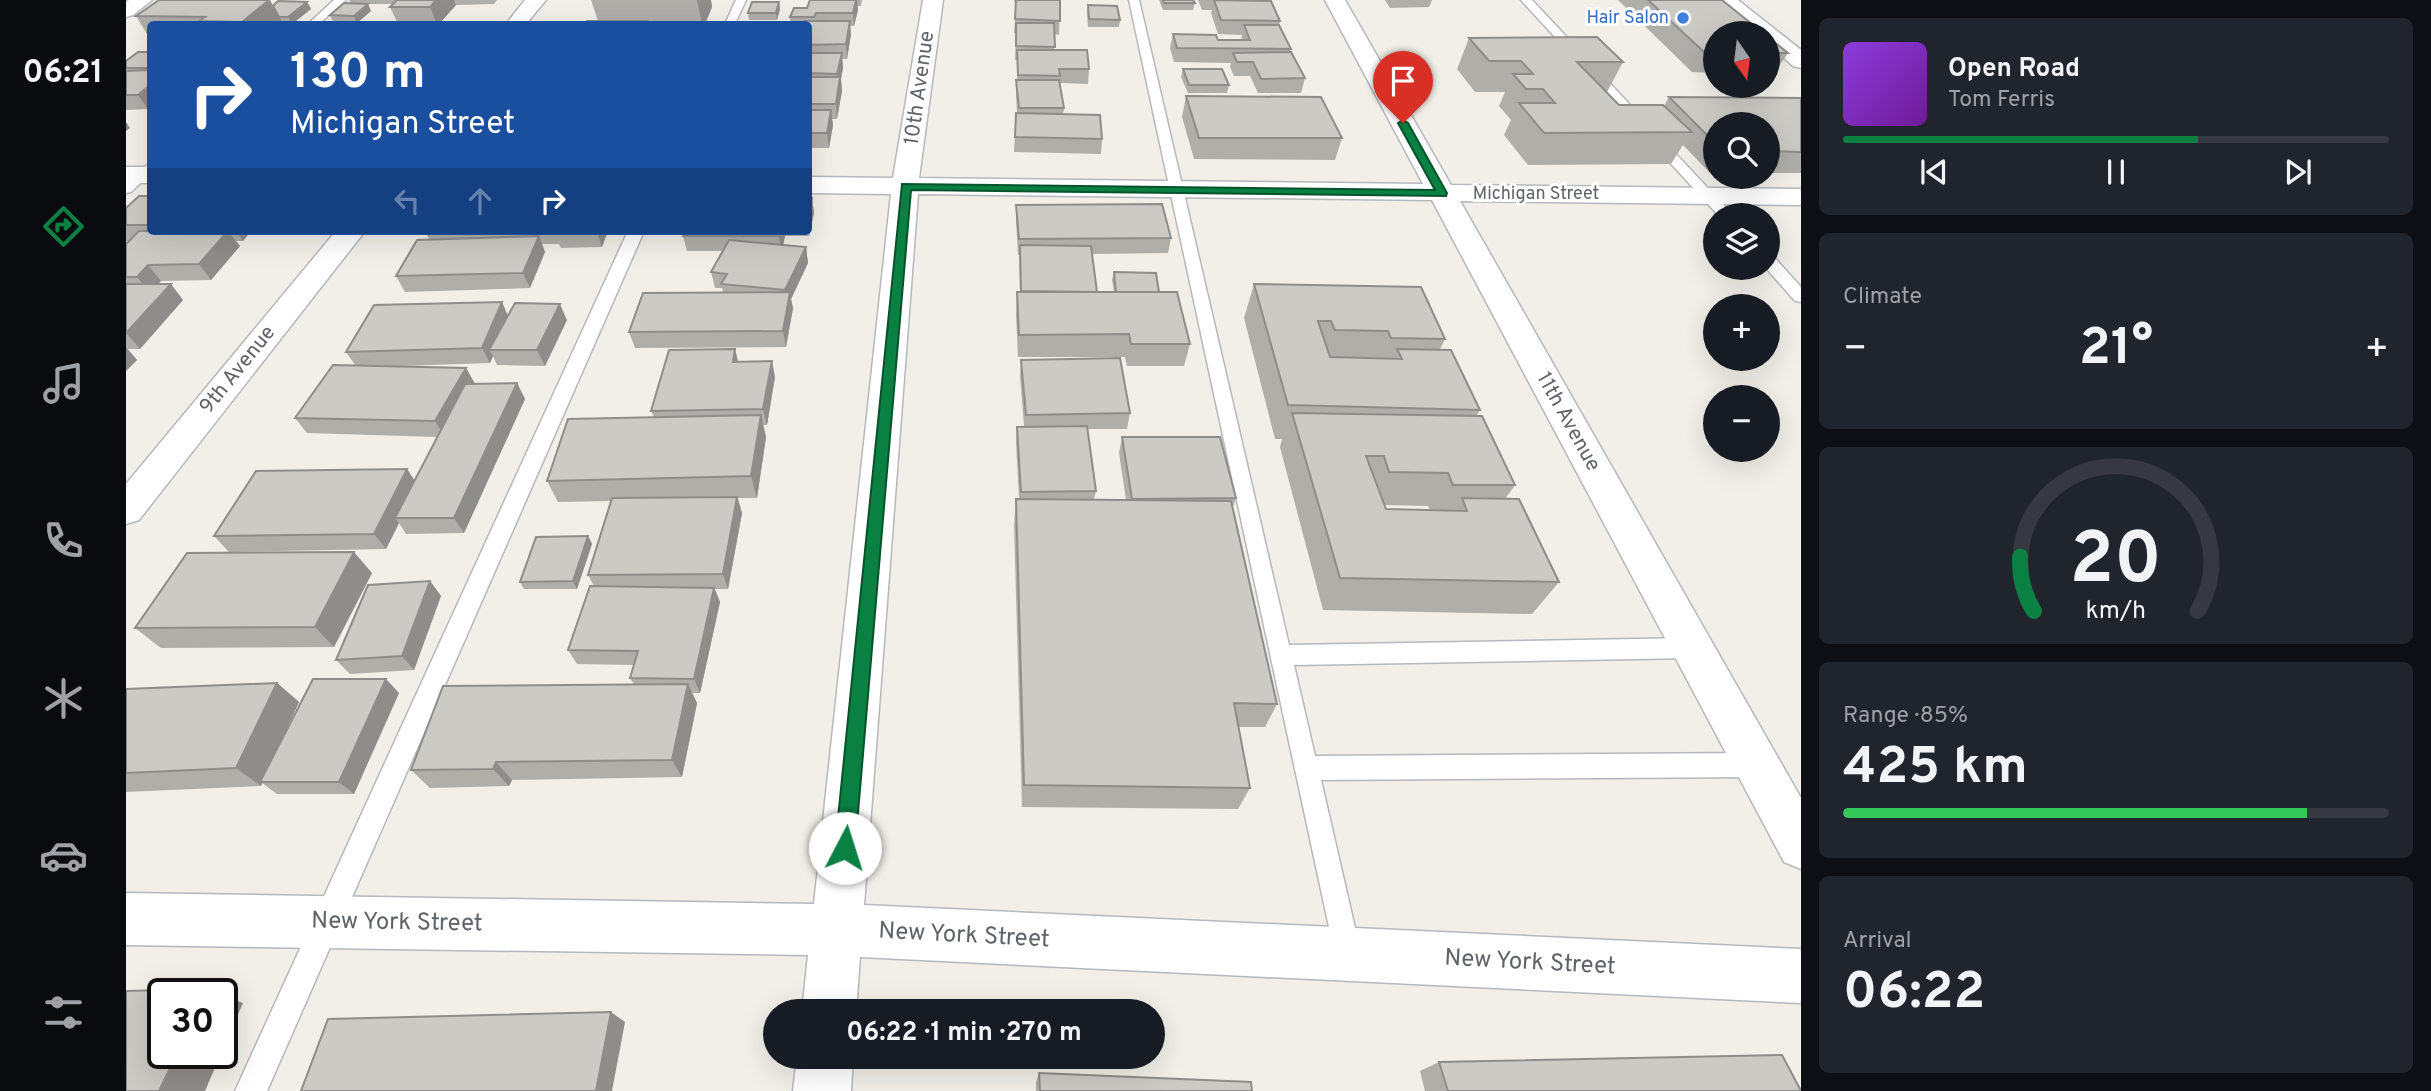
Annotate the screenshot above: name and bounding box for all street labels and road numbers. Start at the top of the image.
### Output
street label: 10th Avenue [899,29,941,147]
street label: Michigan Street [1473,183,1599,206]
street label: 9th Avenue [194,320,282,420]
street label: 11th Avenue [1530,368,1606,476]
street label: New York Street [311,907,483,939]
street label: New York Street [878,917,1050,955]
street label: New York Street [1444,944,1616,982]

